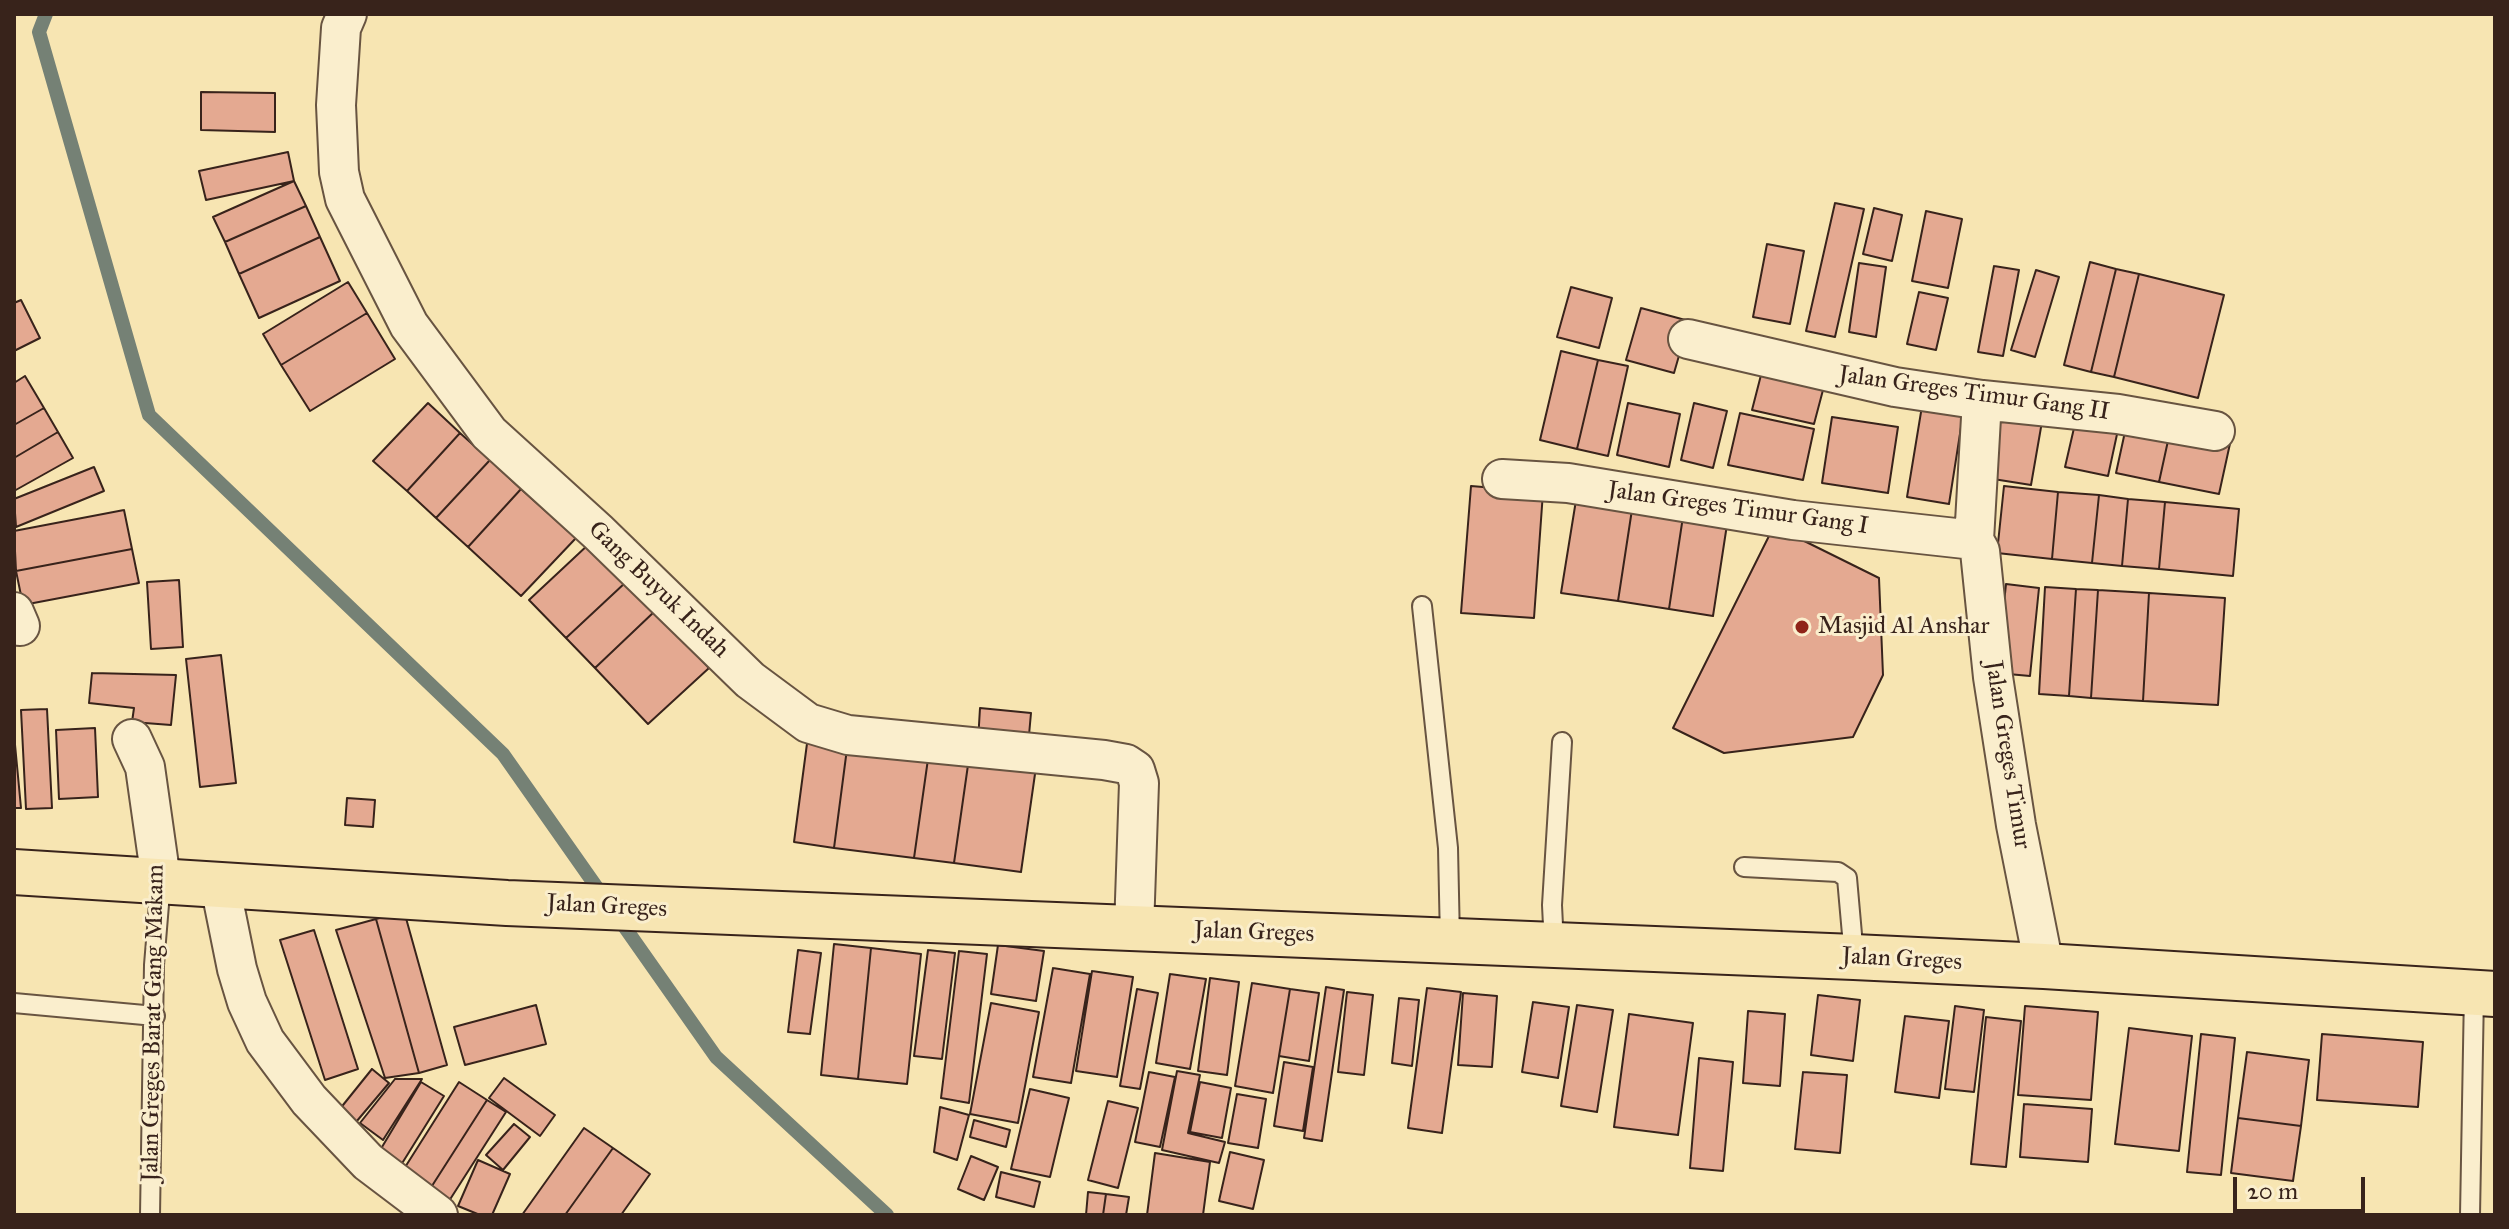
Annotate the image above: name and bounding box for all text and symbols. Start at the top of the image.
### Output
street label: Jalan Greges Timur Gang II [1837,361,2111,427]
street label: Jalan Greges Timur Gang I [1606,476,1870,542]
street label: Gang Buyuk Indah [582,516,734,664]
place label: Masjid Al Anshar [1818,613,1989,641]
marker: Masjid Al Anshar [1793,618,1811,636]
street label: Jalan Greges Timur [1978,659,2036,851]
street label: Jalan Greges Barat Gang Makam [137,864,171,1182]
street label: Jalan Greges [546,889,668,925]
street label: Jalan Greges [1193,917,1315,949]
street label: Jalan Greges [1841,942,1963,978]
scale bar [2237,1161,2369,1211]
text: 20 m [2247,1176,2298,1206]

